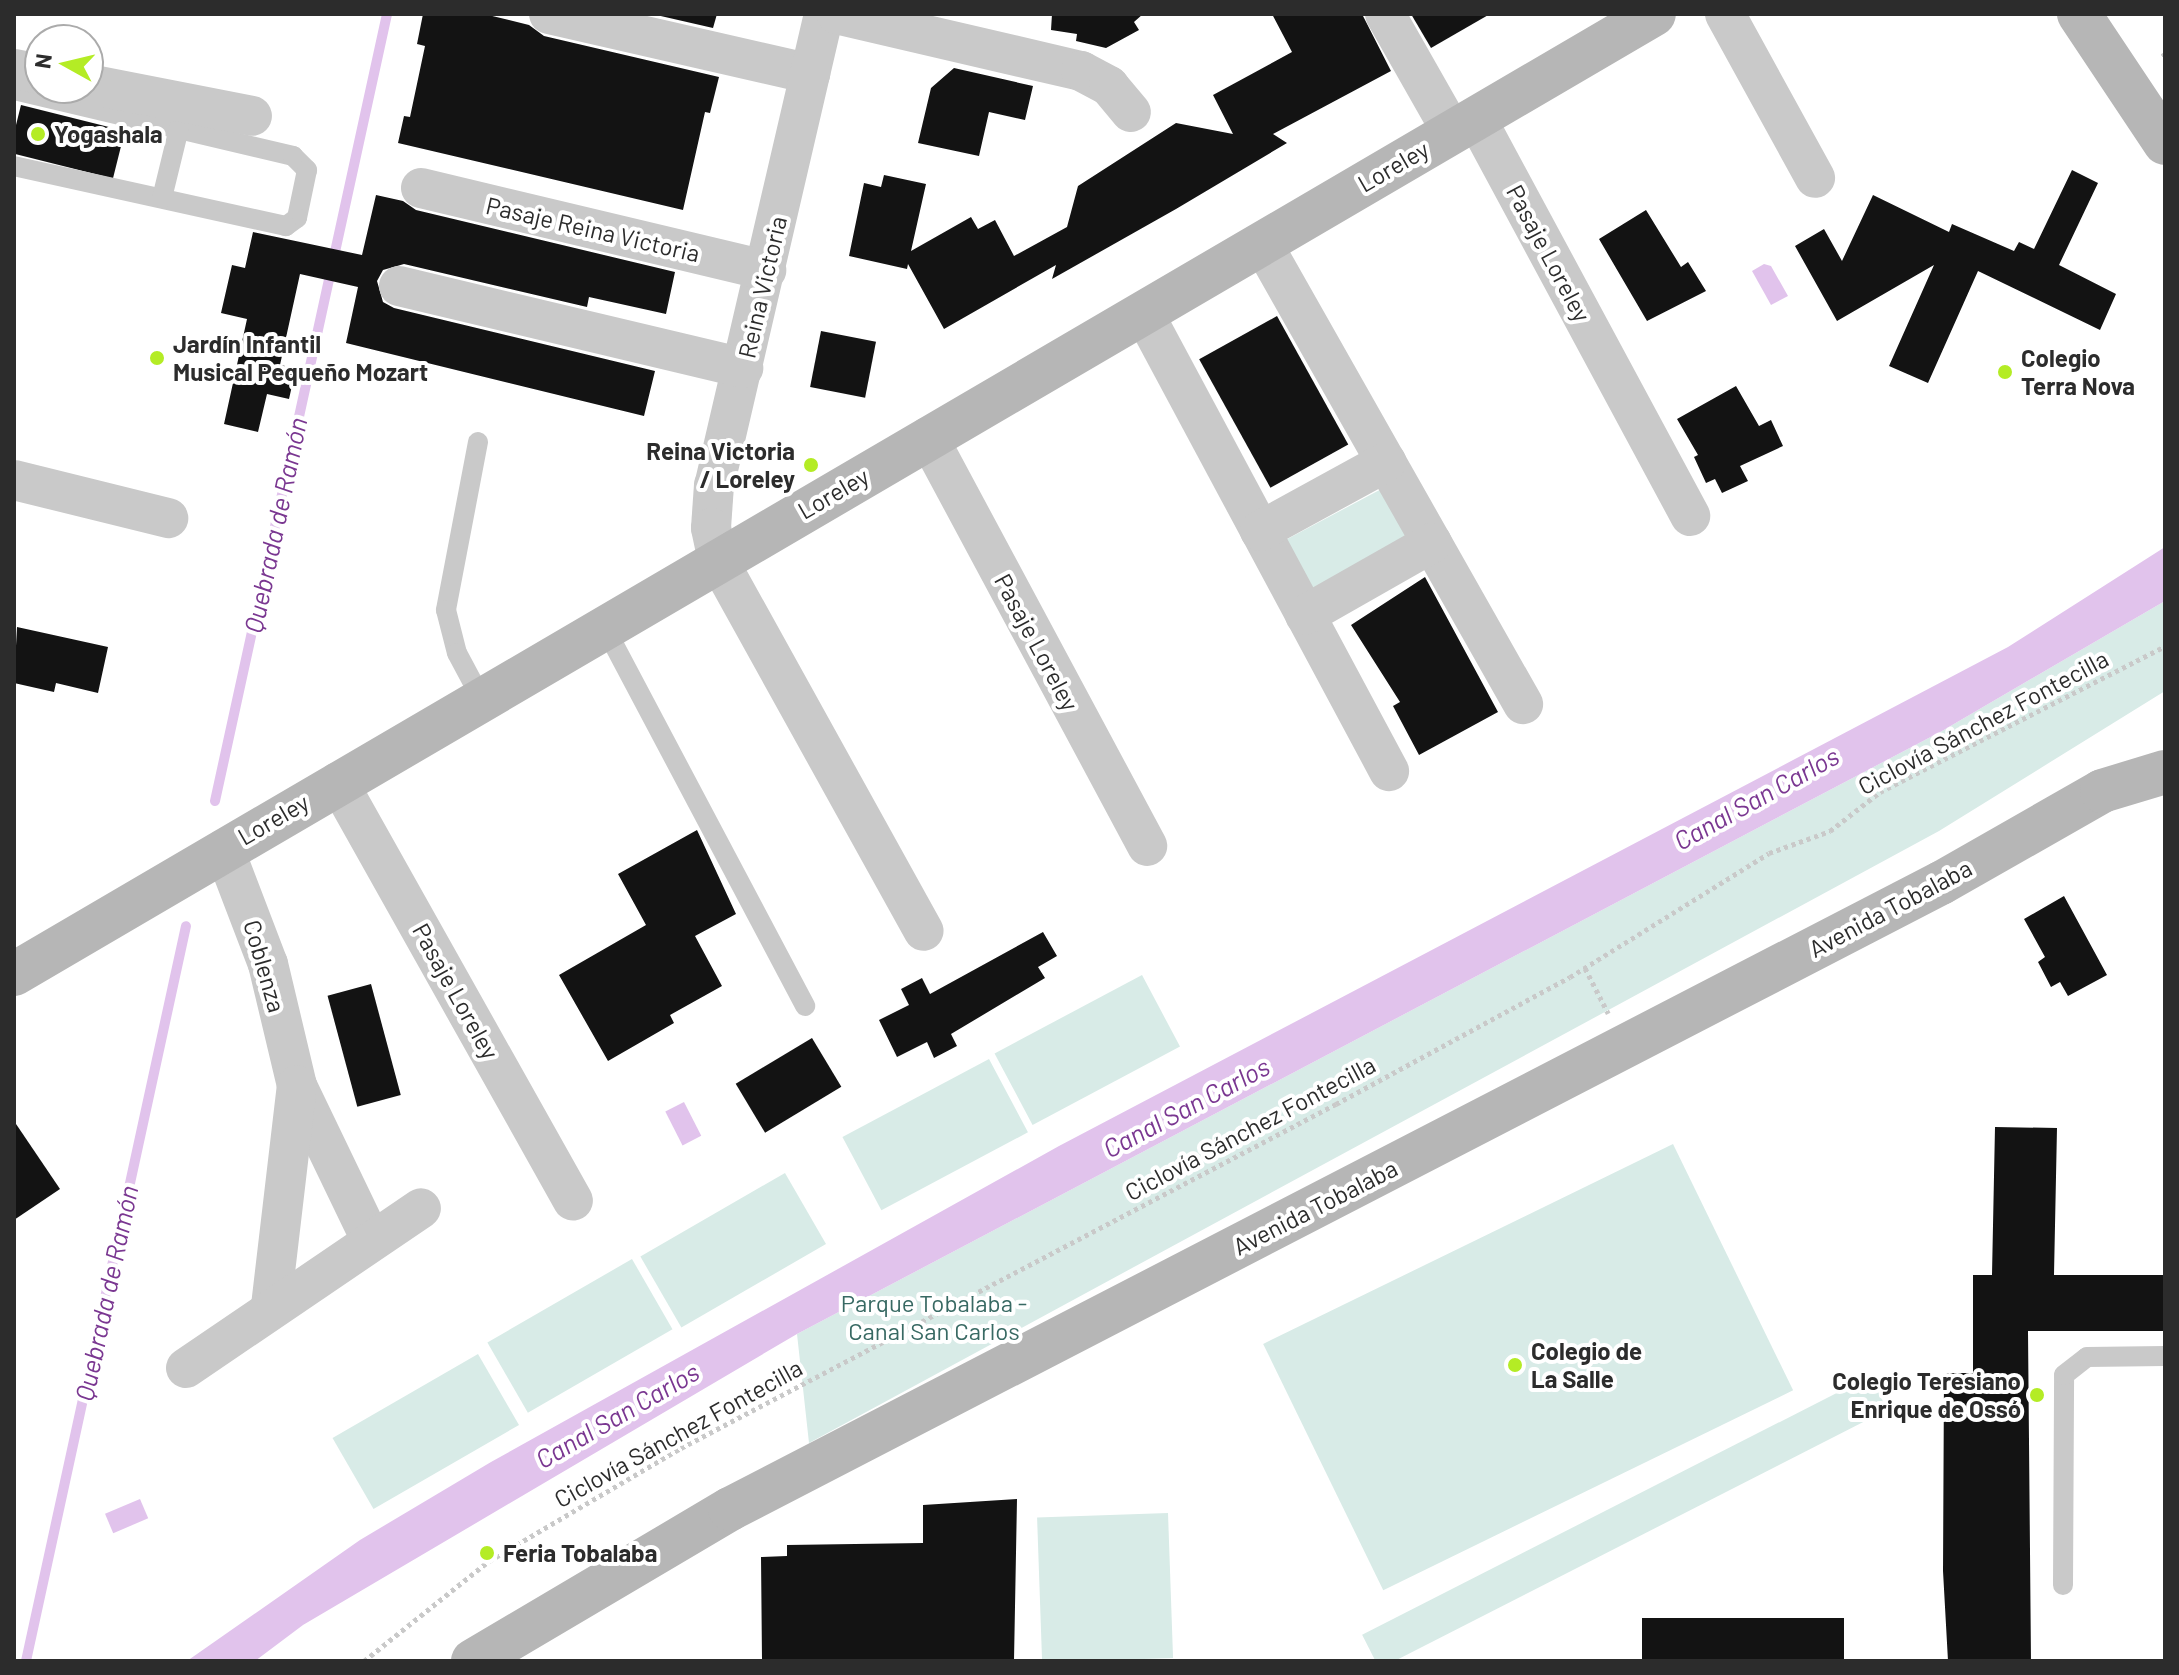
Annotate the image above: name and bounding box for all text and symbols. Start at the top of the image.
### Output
north arrow [24,24,104,104]
text: N [28,52,56,70]
place label: Yogashala [54,120,163,148]
marker: Yogashala [29,125,47,143]
street label: Loreley [1352,134,1434,198]
street label: Pasaje Loreley [1501,180,1597,326]
street label: Pasaje Reina Victoria [483,190,703,268]
street label: Reina Victoria [732,213,792,361]
place label: Jardín Infantil Musical Pequeño Mozart [173,330,428,386]
place label: Colegio Terra Nova [2021,344,2135,400]
marker: Jardín Infantil Musical Pequeño Mozart [148,349,166,367]
marker: Colegio Terra Nova [1996,363,2014,381]
water label: Quebrada de Ramón [237,414,313,636]
place label: Reina Victoria / Loreley [646,437,795,493]
marker: Reina Victoria / Loreley [802,456,820,474]
street label: Loreley [792,461,874,525]
street label: Pasaje Loreley [989,569,1085,715]
street label: Ciclovía Sánchez Fontecilla [1853,644,2113,800]
water label: Canal San Carlos [1668,740,1844,856]
street label: Loreley [232,787,314,851]
street label: Avenida Tobalaba [1804,853,1976,963]
street label: Coblenza [238,916,292,1016]
street label: Pasaje Loreley [407,918,505,1064]
water label: Canal San Carlos [1098,1050,1274,1164]
street label: Ciclovía Sánchez Fontecilla [1120,1050,1380,1206]
street label: Avenida Tobalaba [1228,1153,1402,1261]
water label: Quebrada de Ramón [68,1182,144,1404]
park label: Parque Tobalaba - Canal San Carlos [841,1289,1027,1345]
place label: Colegio de La Salle [1531,1337,1642,1393]
street label: Ciclovía Sánchez Fontecilla [549,1353,807,1513]
water label: Canal San Carlos [530,1356,704,1474]
marker: Colegio de La Salle [1506,1356,1524,1374]
place label: Colegio Teresiano Enrique de Ossó [1832,1367,2021,1423]
marker: Colegio Teresiano Enrique de Ossó [2028,1386,2046,1404]
place label: Feria Tobalaba [503,1539,657,1567]
marker: Feria Tobalaba [478,1544,496,1562]

